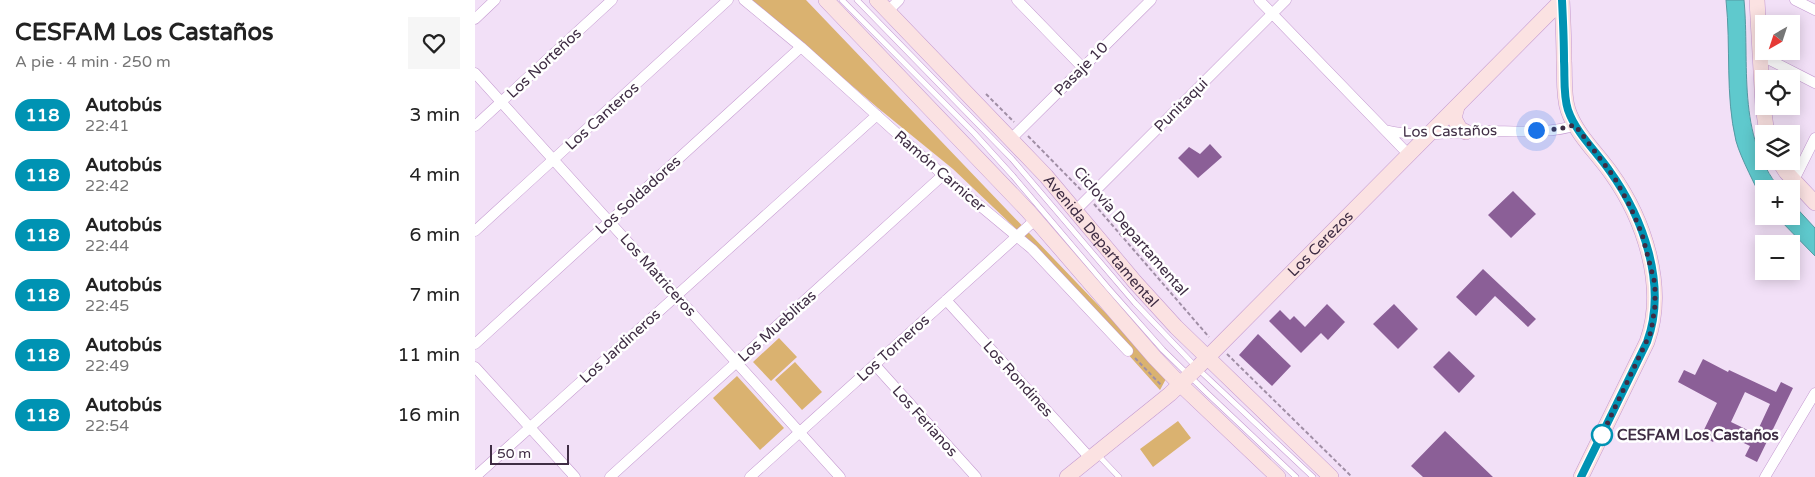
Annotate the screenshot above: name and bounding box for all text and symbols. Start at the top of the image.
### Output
north arrow [1755,15,1800,60]
map controls [1755,15,1800,280]
button: heart [408,17,460,69]
text: CESFAM Los Castaños [15,18,274,47]
street label: Los Norteños [503,24,585,102]
street label: Pasaje 10 [1050,38,1112,100]
text: A pie · 4 min · 250 m [15,52,171,72]
button: locate [1755,70,1800,115]
street label: Punitaqui [1150,74,1212,136]
street label: Los Canteros [562,78,642,154]
text: Autobús [85,94,162,116]
text: 118 [26,104,59,126]
text: 3 min [409,104,460,126]
text: 22:41 [85,116,129,136]
your location [1524,118,1549,143]
street label: Los Castaños [1403,121,1497,141]
button: layers [1755,125,1800,170]
street label: Ramón Carnicer [891,127,989,216]
street label: Los Soldadores [592,152,684,238]
text: Autobús [85,154,162,176]
street label: Ciclovía Departamental [1070,163,1192,299]
text: 118 [26,164,59,186]
text: 4 min [409,164,460,186]
street label: Avenida Departamental [1040,171,1162,311]
text: 22:42 [85,176,129,196]
button: + [1755,180,1800,225]
street label: Los Cerezos [1284,207,1357,280]
text: Autobús [85,214,162,236]
text: 118 [26,224,59,246]
text: 6 min [409,224,460,246]
street label: Los Matriceros [616,230,700,320]
button: − [1755,235,1800,280]
text: 22:44 [85,236,129,256]
text: Autobús [85,274,162,296]
text: 118 [26,284,59,306]
text: 7 min [409,284,460,306]
street label: Los Mueblitas [734,286,820,366]
text: 22:45 [85,296,129,316]
street label: Los Jardineros [576,305,664,387]
street label: Los Torneros [853,311,933,385]
text: Autobús [85,334,162,356]
street label: Los Rondines [979,337,1057,421]
text: 118 [26,344,59,366]
text: 11 min [397,344,460,366]
text: 22:49 [85,356,129,376]
street label: Los Ferianos [888,382,962,460]
text: Autobús [85,394,162,416]
text: 118 [26,404,59,426]
text: 16 min [397,404,460,426]
text: 22:54 [85,416,129,436]
marker: CESFAM Los Castaños [1591,424,1613,446]
place label: CESFAM Los Castaños [1617,426,1779,444]
scale bar [490,442,569,465]
text: 50 m [497,445,531,462]

